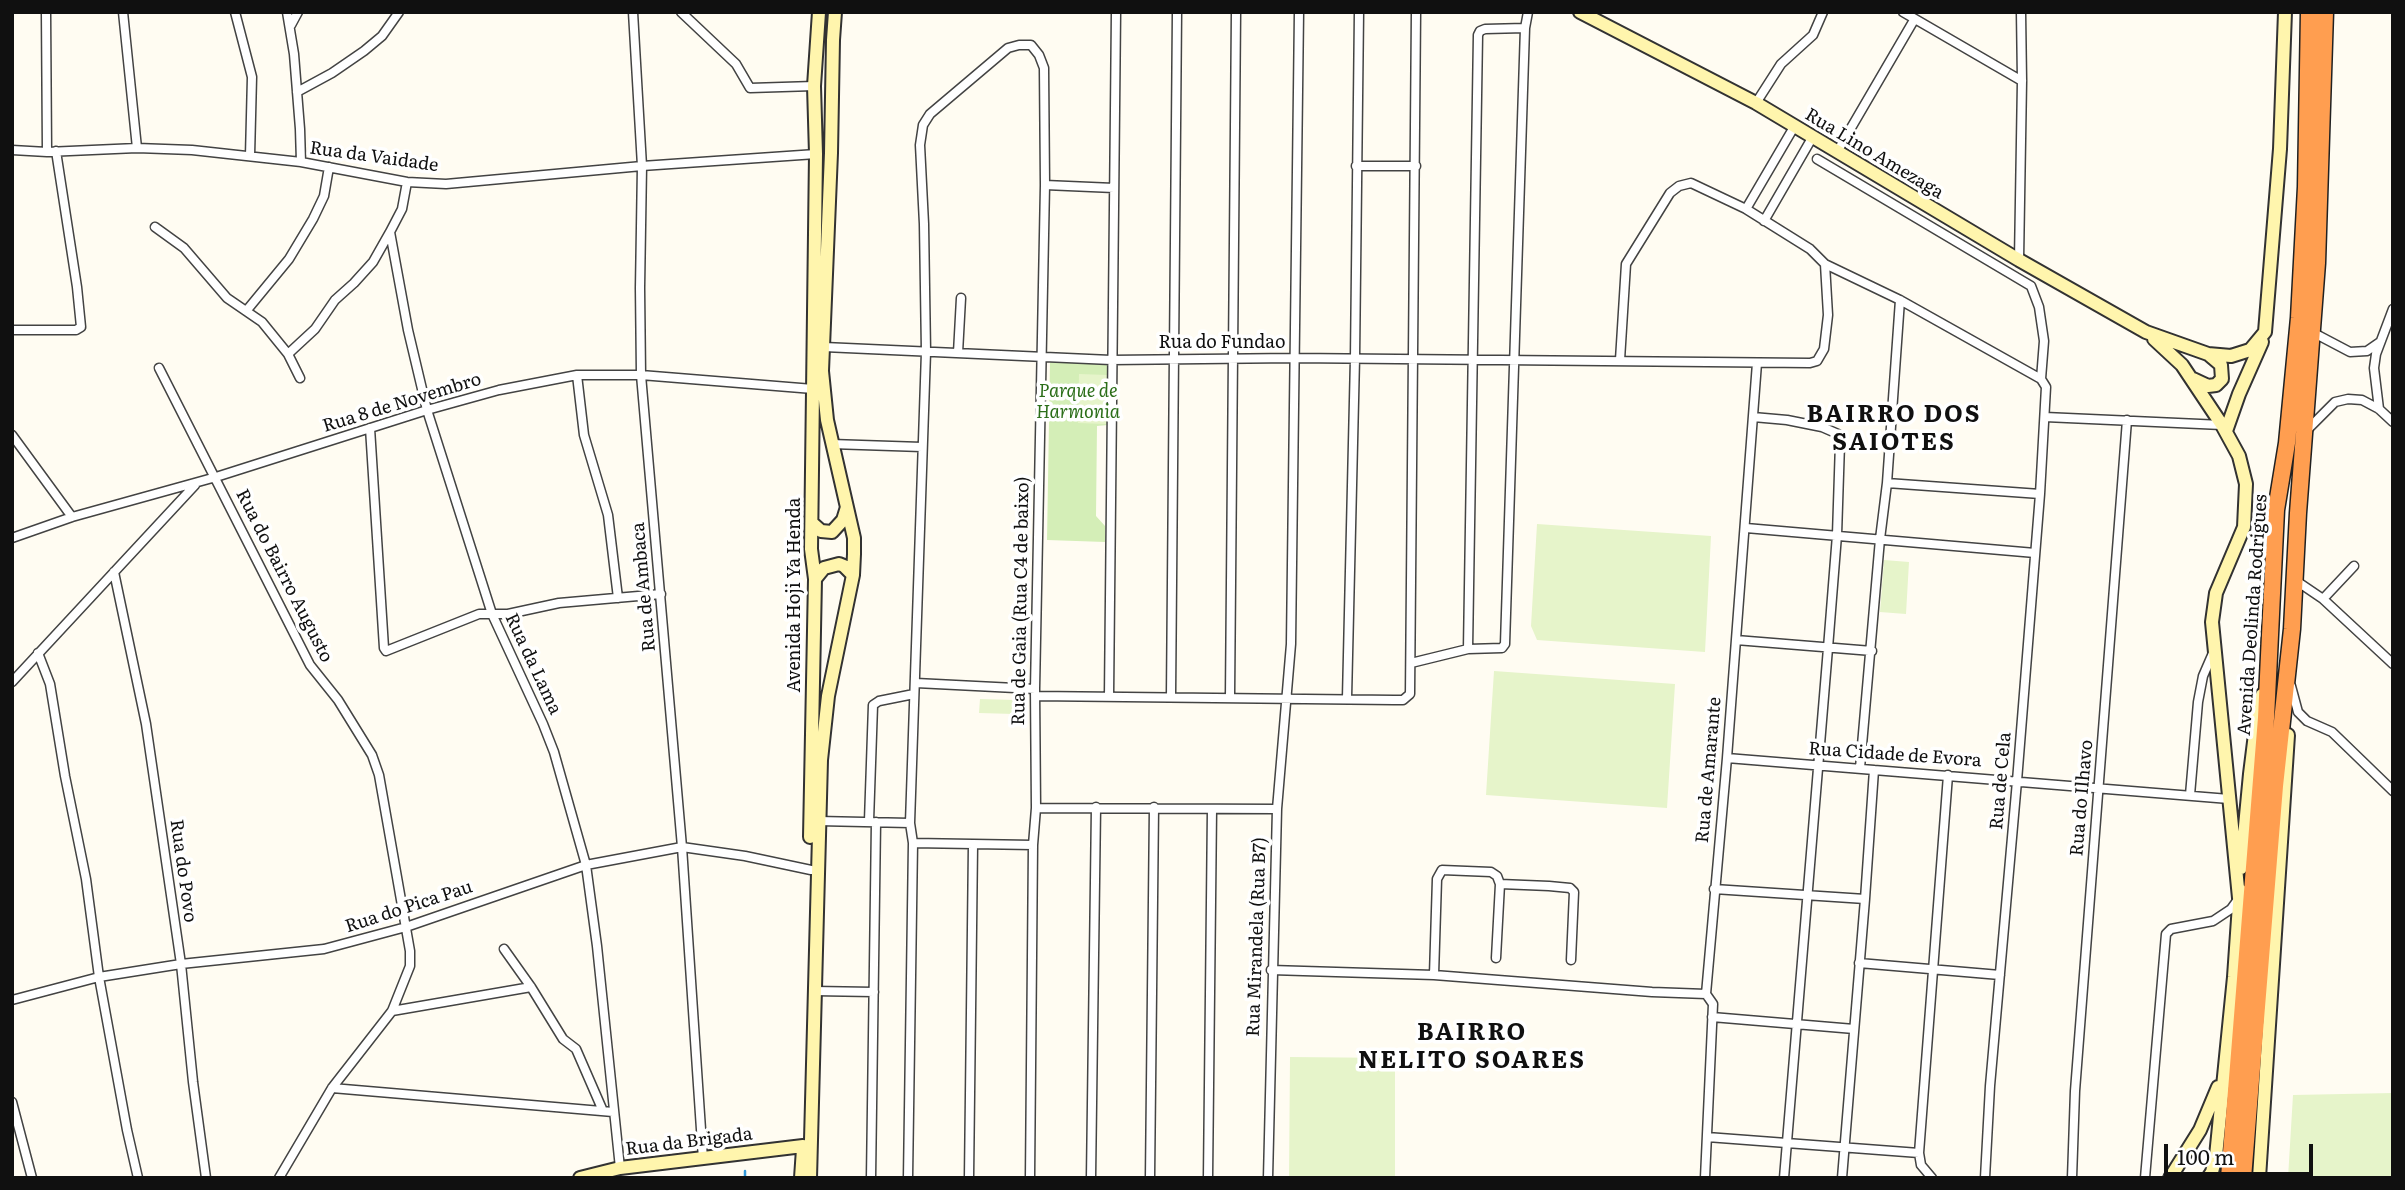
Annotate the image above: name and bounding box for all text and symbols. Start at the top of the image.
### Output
street label: Rua Lino Amezaga [1801,104,1947,204]
street label: Rua da Vaidade [308,137,440,177]
street label: Rua do Fundao [1158,332,1286,354]
street label: Rua 8 de Novembro [320,369,484,437]
park label: Parque de Harmonia [1036,381,1120,424]
district label: BAIRRO DOS SAIOTES [1808,401,1980,457]
street label: Rua de Gaia (Rua C4 de baixo) [1008,476,1034,726]
street label: Rua do Bairro Augusto [231,486,337,666]
street label: Avenida Deolinda Rodrigues [2234,494,2272,736]
street label: Avenida Hoji Ya Henda [784,498,806,692]
street label: Rua de Ambaca [628,521,660,653]
street label: Rua da Lama [500,610,566,718]
street label: Rua de Amarante [1692,696,1726,844]
street label: Rua de Cela [1986,731,2016,831]
street label: Rua Cidade de Evora [1808,738,1982,772]
street label: Rua do Ilhavo [2066,739,2098,857]
street label: Rua do Povo [165,818,201,924]
street label: Rua Mirandela (Rua B7) [1243,837,1271,1037]
street label: Rua do Pica Pau [343,876,475,938]
district label: BAIRRO NELITO SOARES [1360,1019,1584,1075]
street label: Rua da Brigada [624,1123,754,1161]
scale bar [2167,1130,2316,1174]
text: 100 m [2177,1140,2234,1171]

